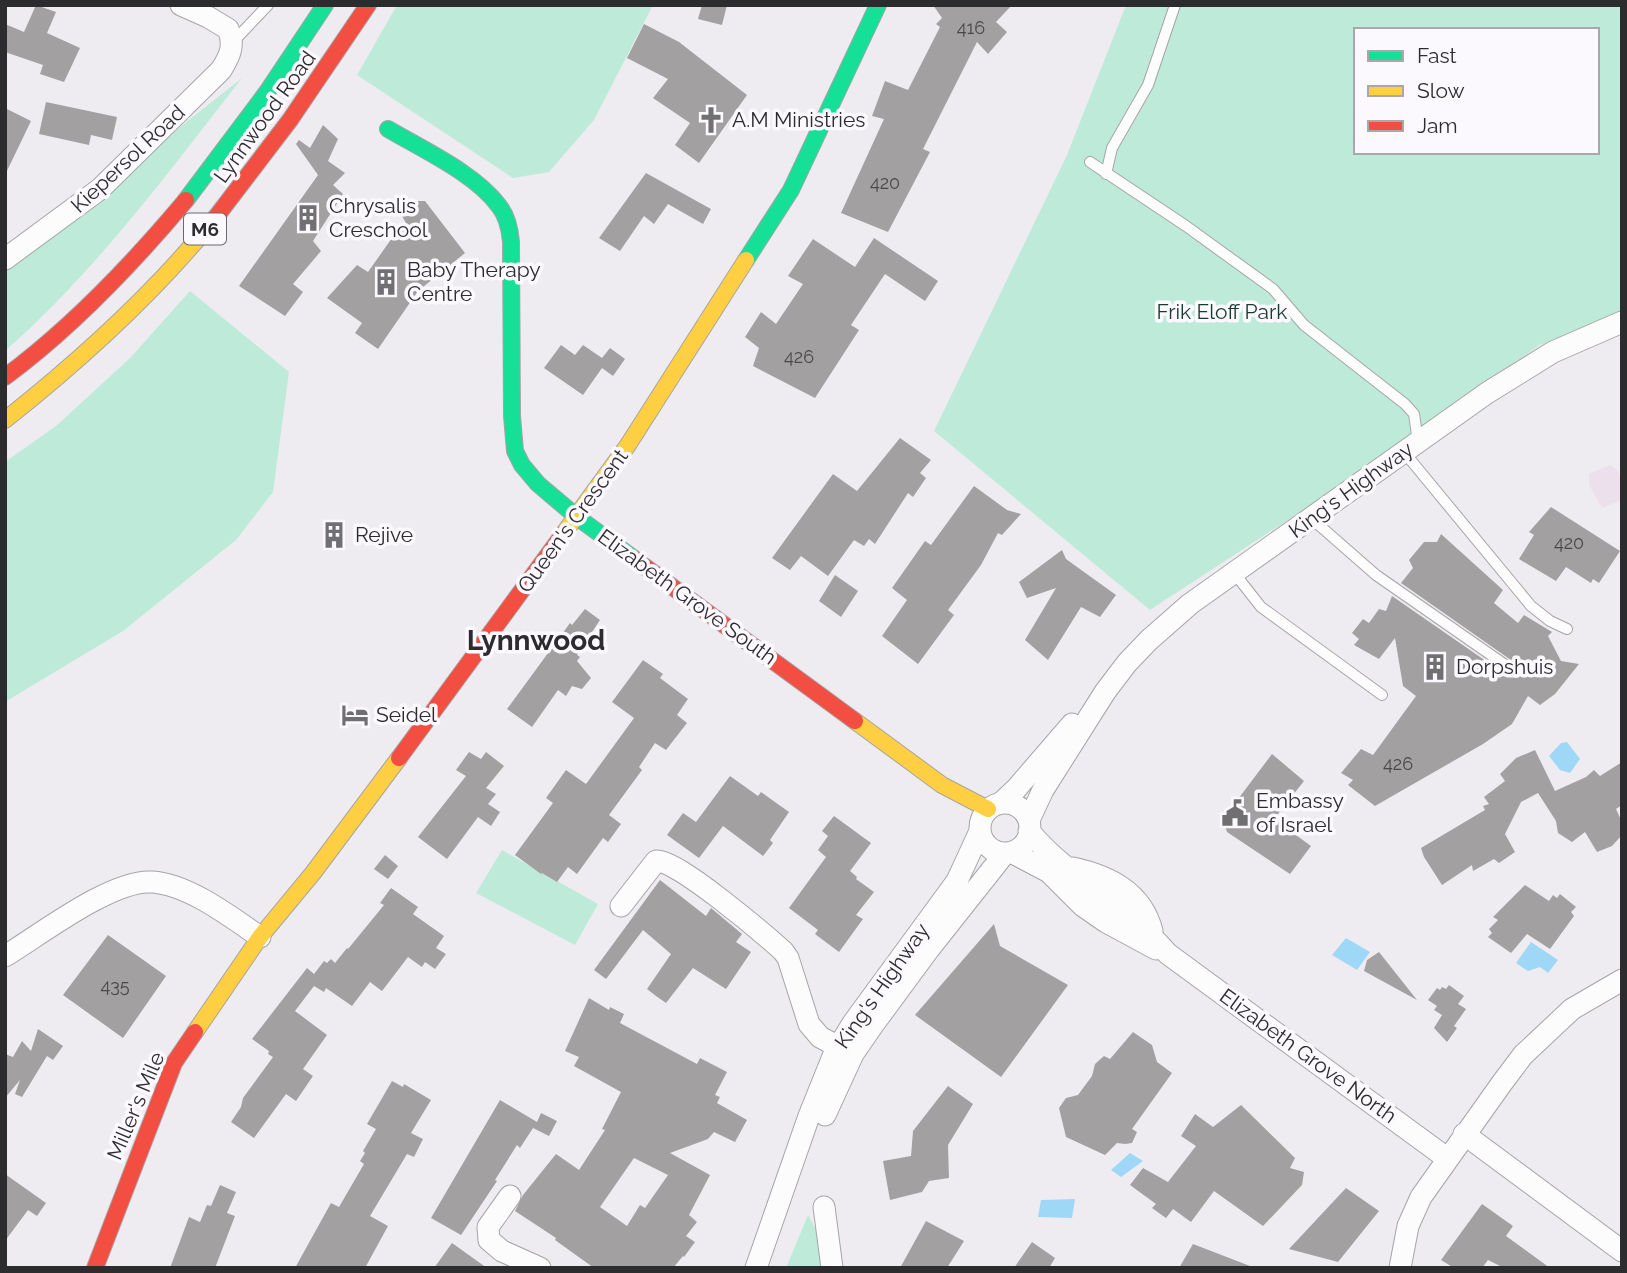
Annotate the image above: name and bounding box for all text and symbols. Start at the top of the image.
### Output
house number: 416 [957,17,985,38]
legend [1354,28,1599,154]
text: Fast [1417,43,1457,68]
street label: Lynnwood Road [208,46,321,187]
text: Slow [1417,78,1465,103]
street label: Kiepersol Road [66,100,190,218]
church icon: A.M Ministries [696,105,726,135]
place label: A.M Ministries [732,107,865,132]
text: Jam [1417,113,1458,138]
house number: 420 [870,172,900,193]
place label: Chrysalis Creschool [329,193,428,242]
building icon: Chrysalis Creschool [293,203,323,233]
road number: M6 [184,214,226,244]
place label: Baby Therapy Centre [407,257,541,306]
building icon: Baby Therapy Centre [371,267,401,297]
park label: Frik Eloff Park [1157,299,1287,324]
house number: 426 [784,346,814,367]
street label: King's Highway [1284,436,1418,543]
street label: Queen's Crescent [512,444,633,597]
building icon: Rejive [319,520,349,550]
place label: Rejive [355,522,413,547]
street label: Elizabeth Grove South [593,523,781,670]
house number: 420 [1554,532,1584,553]
district label: Lynnwood [467,624,605,657]
building icon: Dorpshuis [1420,652,1450,682]
place label: Dorpshuis [1456,654,1553,679]
hotel icon: Seidel [340,700,370,730]
place label: Seidel [376,702,437,727]
house number: 426 [1383,753,1413,774]
place label: Embassy of Israel [1256,788,1344,837]
public building icon: Embassy of Israel [1220,798,1250,828]
street label: King's Highway [829,918,934,1053]
house number: 435 [100,975,130,996]
street label: Elizabeth Grove North [1215,983,1402,1128]
street label: Miller's Mile [102,1048,169,1163]

